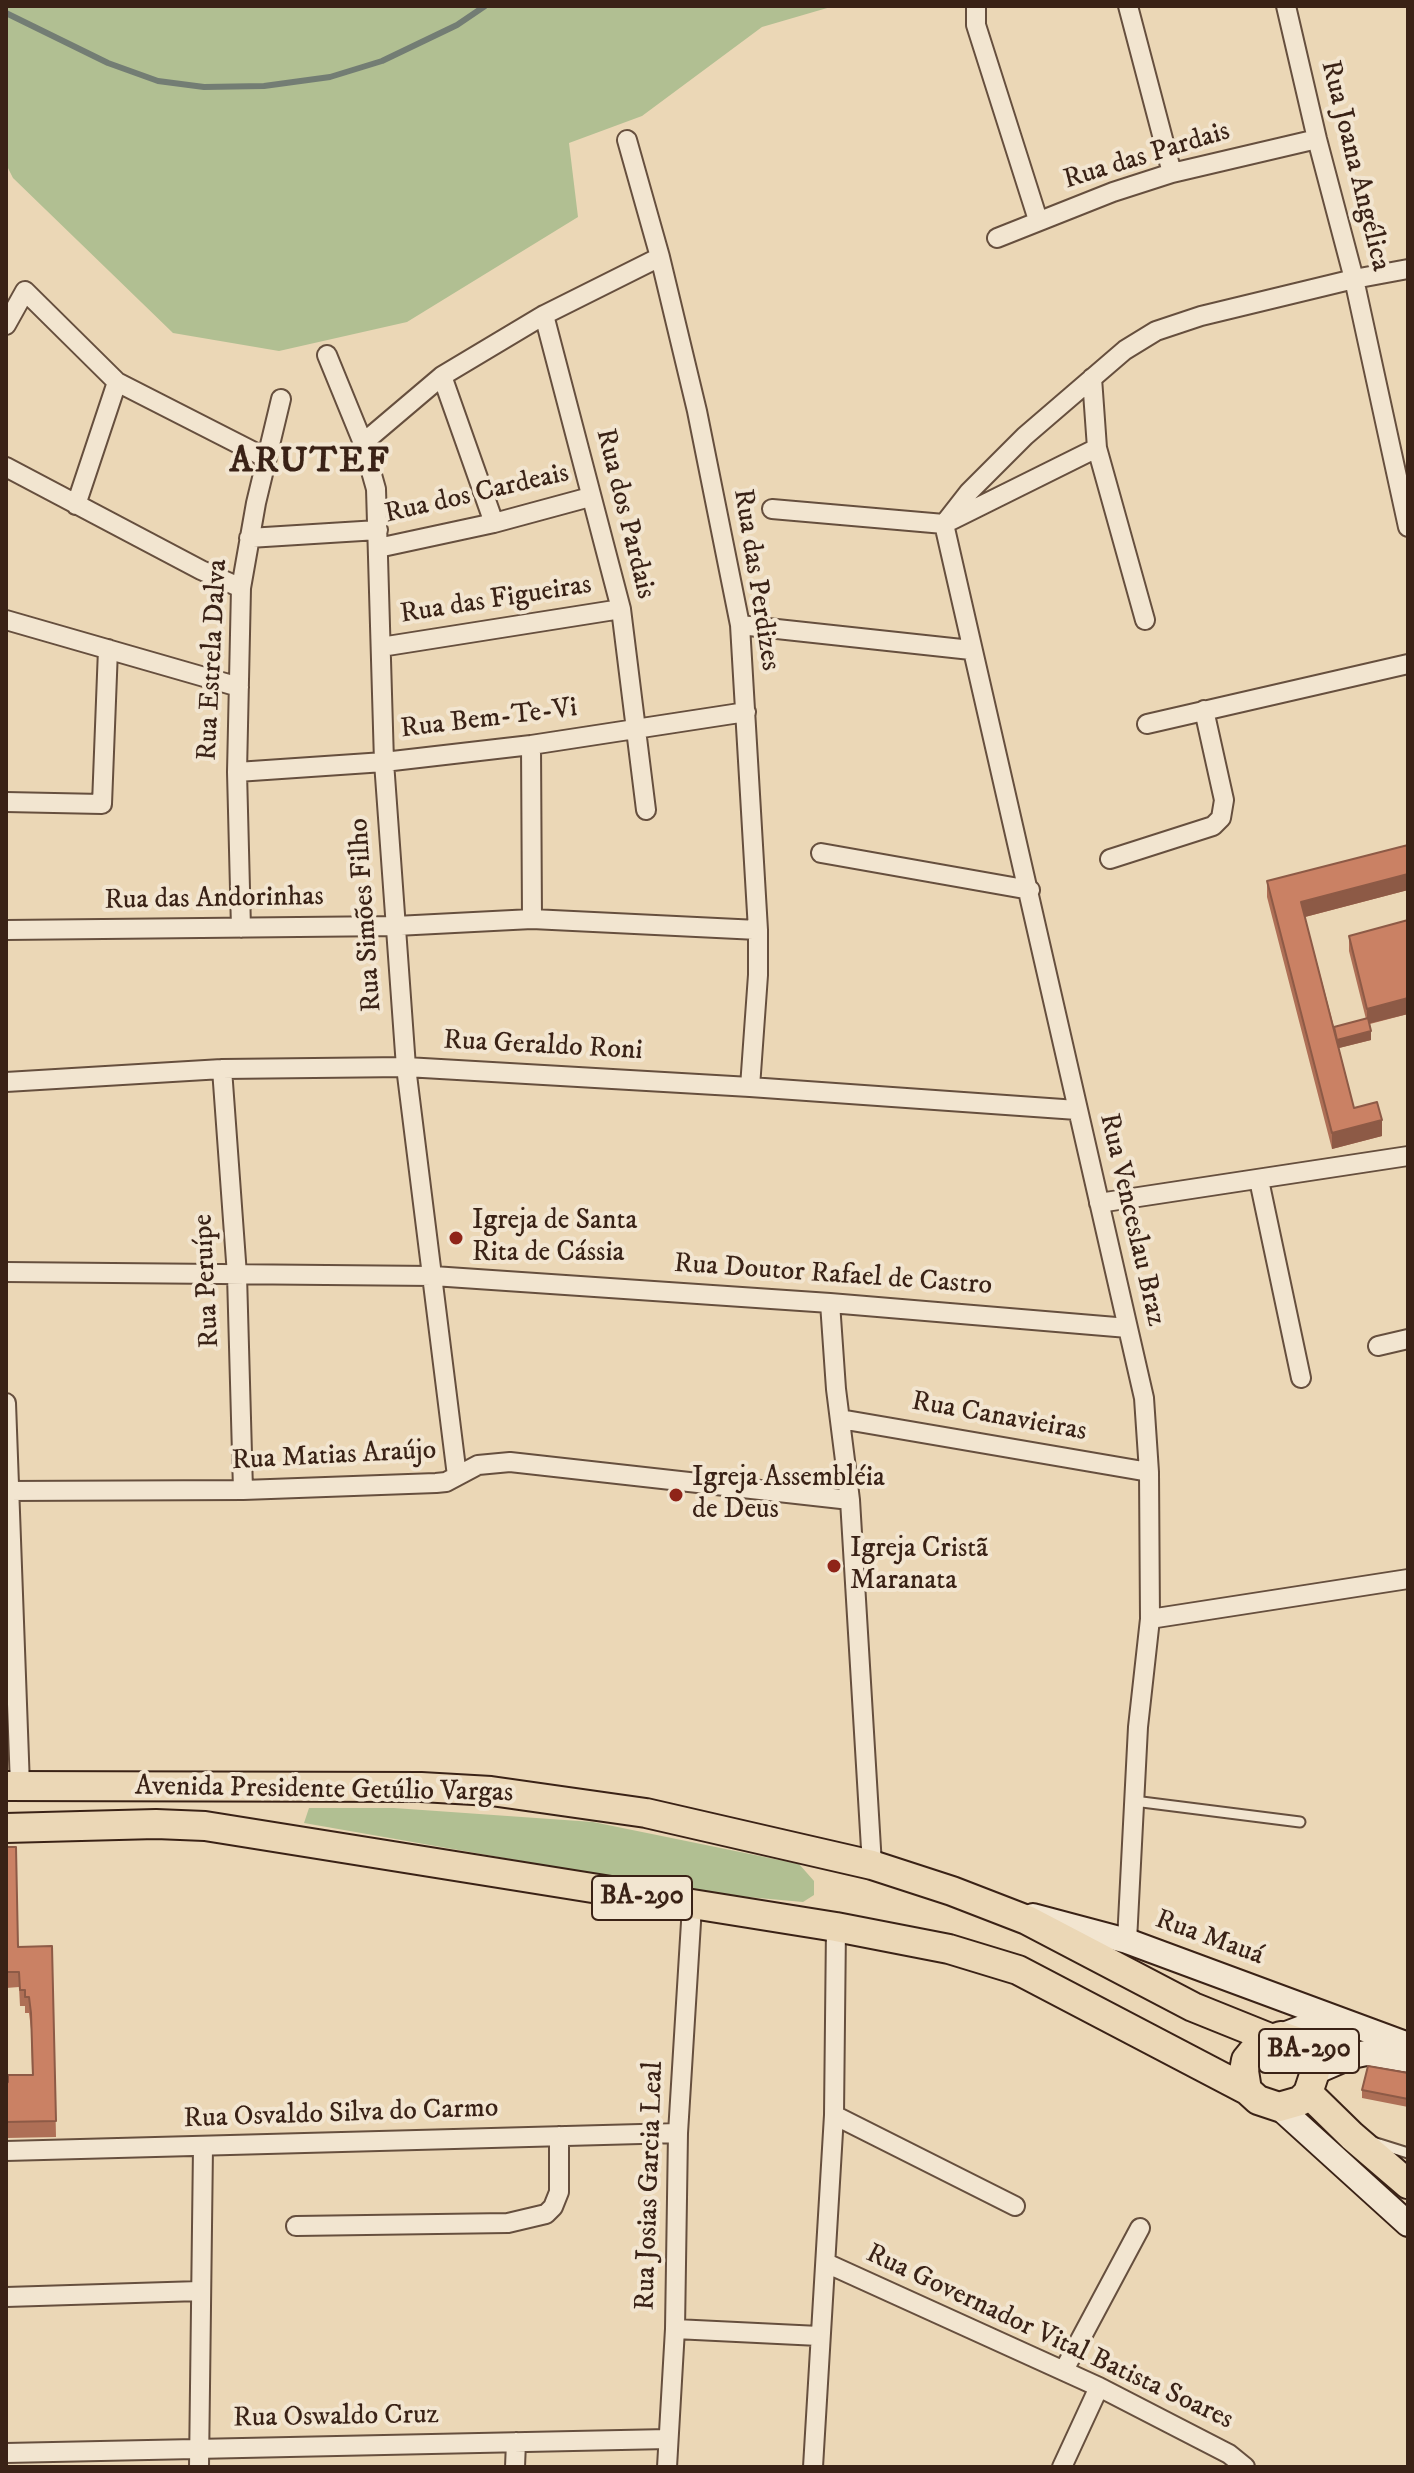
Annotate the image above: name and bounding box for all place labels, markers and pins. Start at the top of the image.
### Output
place label: Igreja de Santa Rita de Cássia [472,1205,637,1271]
marker: Igreja de Santa Rita de Cássia [447,1229,465,1247]
place label: Igreja Assembléia de Deus [692,1462,885,1528]
marker: Igreja Assembléia de Deus [667,1486,685,1504]
place label: Igreja Cristã Maranata [850,1533,988,1599]
marker: Igreja Cristã Maranata [825,1557,843,1575]

